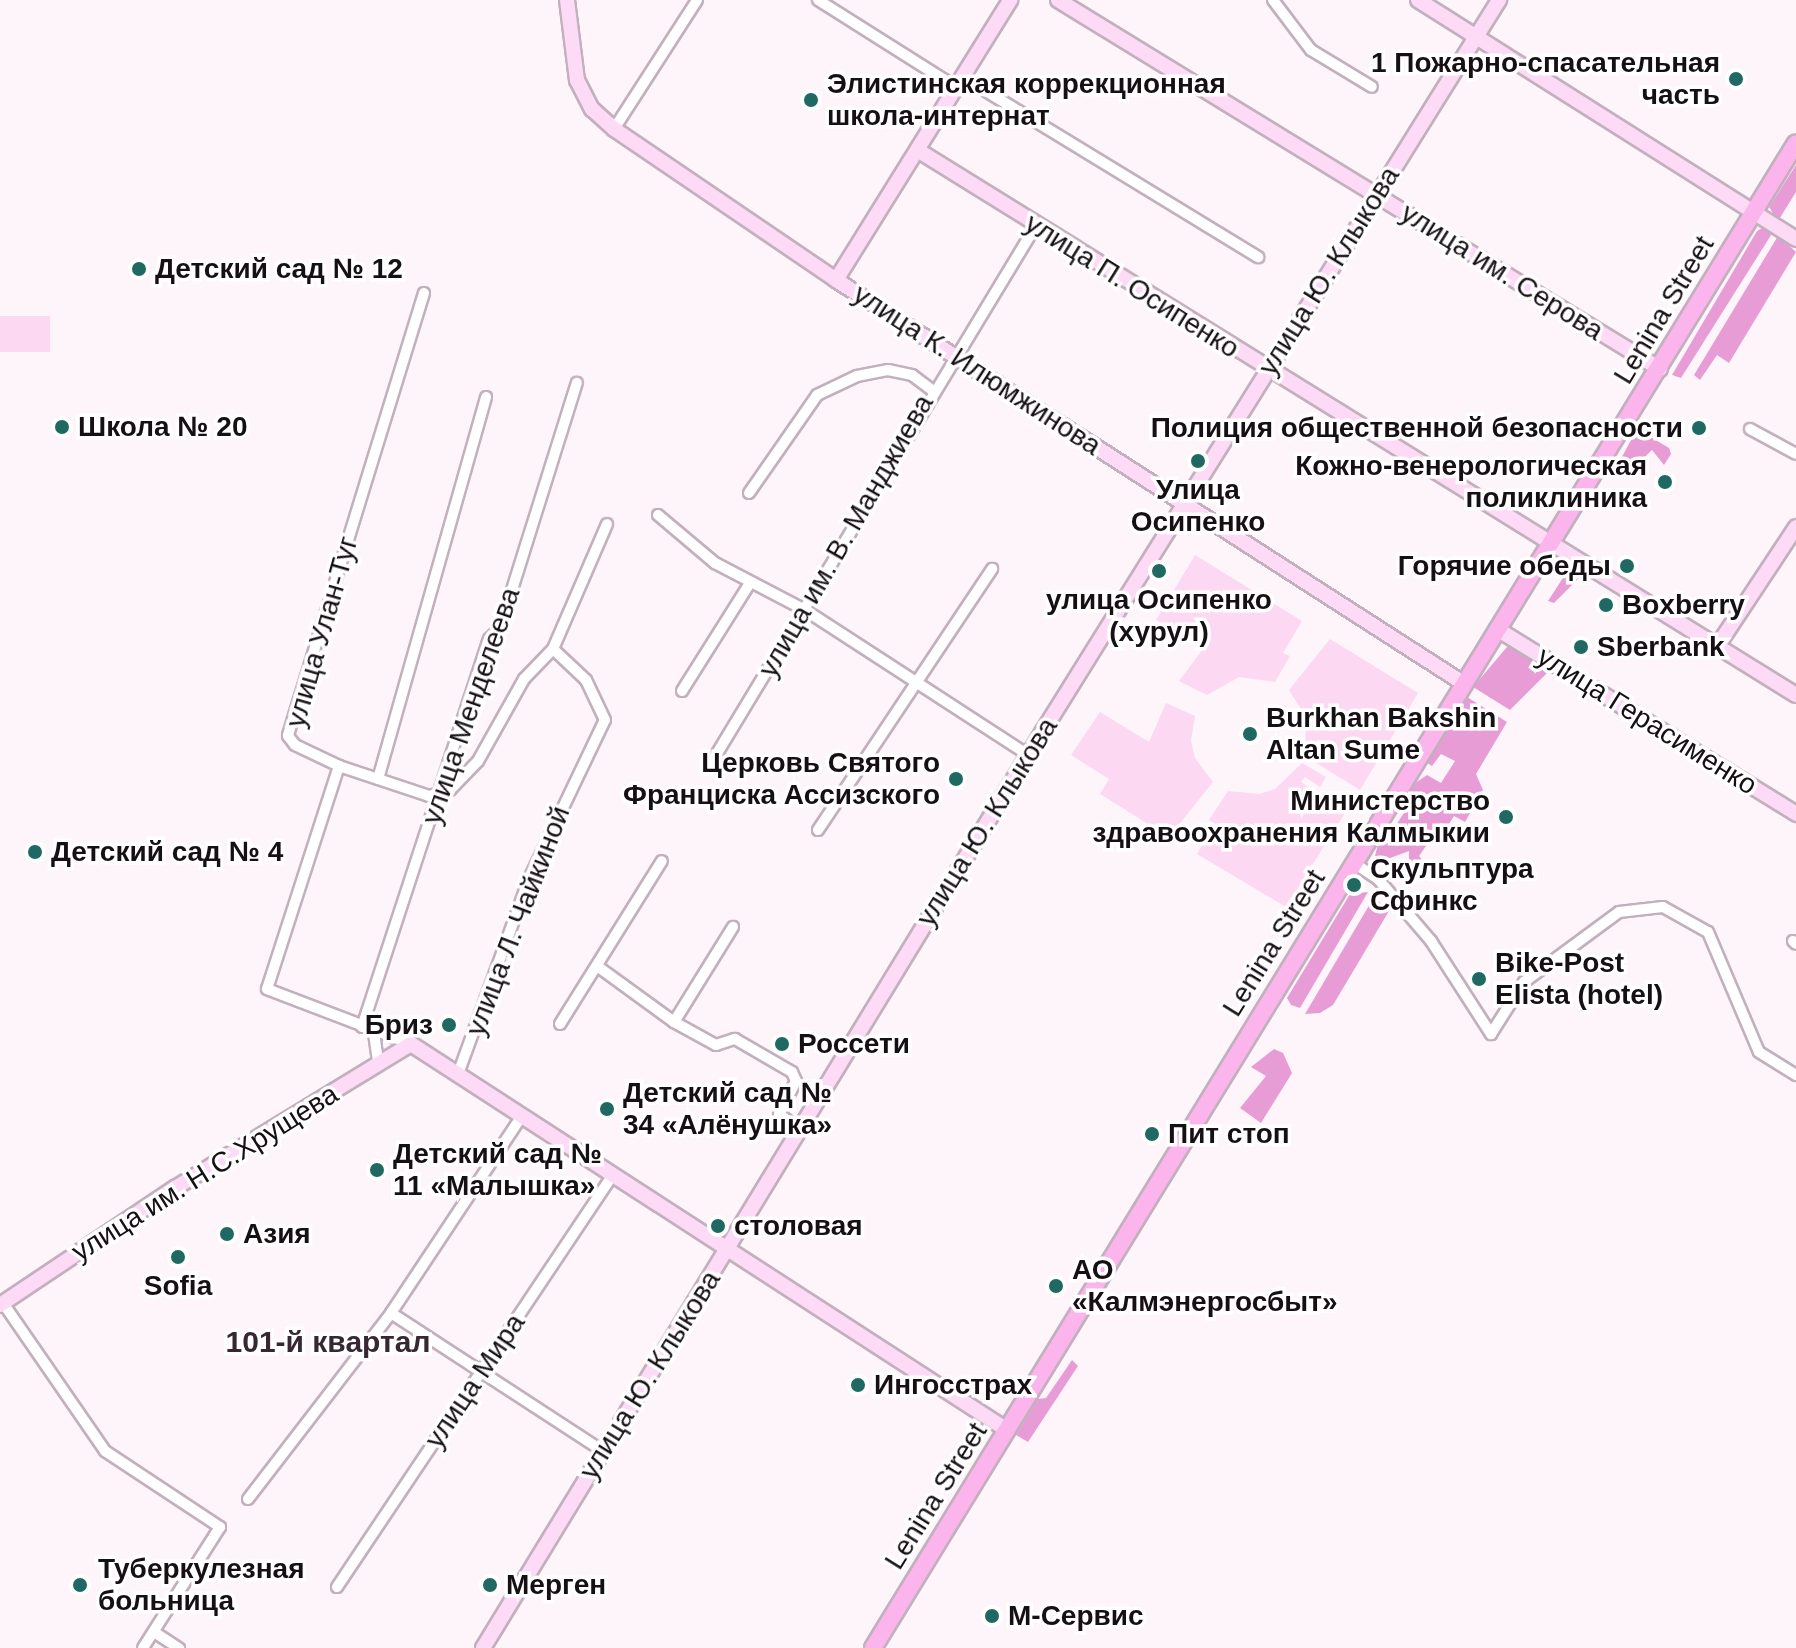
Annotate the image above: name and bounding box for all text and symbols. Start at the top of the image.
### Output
place label: 1 Пожарно-спасательная часть [1371,46,1720,112]
place label: Элистинская коррекционная школа-интернат [827,67,1226,133]
marker: 1 Пожарно-спасательная часть [1727,70,1745,88]
marker: Элистинская коррекционная школа-интернат [802,91,820,109]
street label: улица Ю. Клыкова [1251,160,1407,382]
street label: улица им. Серова [1395,196,1609,348]
street label: улица П. Осипенко [1019,207,1245,365]
street label: Lenina Street [1607,230,1721,390]
place label: Детский сад № 12 [155,252,403,286]
marker: Детский сад № 12 [130,260,148,278]
street label: улица К. Илюмжинова [847,277,1107,463]
street label: улица им. В. Манджиева [751,389,941,683]
place label: Школа № 20 [78,410,247,444]
place label: Полиция общественной безопасности [1151,411,1683,445]
marker: Школа № 20 [53,418,71,436]
marker: Полиция общественной безопасности [1690,419,1708,437]
place label: Кожно-венерологическая поликлиника [1295,449,1647,515]
marker: Улица Осипенко [1189,452,1207,470]
marker: Кожно-венерологическая поликлиника [1654,471,1676,493]
place label: Улица Осипенко [1131,473,1265,539]
street label: улица Улан-Туг [279,533,365,731]
place label: Горячие обеды [1398,549,1611,583]
marker: Горячие обеды [1618,557,1636,575]
marker: улица Осипенко (хурул) [1150,562,1168,580]
street label: улица Менделеева [415,583,527,829]
place label: улица Осипенко (хурул) [1046,583,1272,649]
place label: Boxberry [1622,588,1745,622]
marker: Boxberry [1597,596,1615,614]
place label: Sberbank [1597,630,1725,664]
marker: Sberbank [1572,638,1590,656]
street label: улица Герасименко [1531,640,1763,802]
place label: Burkhan Bakshin Altan Sume [1266,701,1496,767]
street label: улица Ю. Клыкова [909,711,1065,933]
marker: Burkhan Bakshin Altan Sume [1241,725,1259,743]
place label: Церковь Святого Франциска Ассизского [623,746,940,812]
marker: Церковь Святого Франциска Ассизского [947,770,965,788]
place label: Министерство здравоохранения Калмыкии [1092,784,1490,850]
street label: улица Л. Чайкиной [459,801,577,1041]
marker: Министерство здравоохранения Калмыкии [1497,808,1515,826]
place label: Детский сад № 4 [51,835,283,869]
marker: Детский сад № 4 [26,843,44,861]
place label: Скульптура Сфинкс [1370,852,1534,918]
street label: Lenina Street [1216,863,1332,1023]
marker: Скульптура Сфинкс [1345,876,1363,894]
place label: Bike-Post Elista (hotel) [1495,946,1663,1012]
marker: Bike-Post Elista (hotel) [1470,970,1488,988]
place label: Бриз [365,1008,433,1042]
marker: Бриз [440,1016,458,1034]
place label: Россети [798,1027,910,1061]
marker: Россети [773,1035,791,1053]
place label: Детский сад № 34 «Алёнушка» [623,1076,832,1142]
street label: улица им. Н.С.Хрущева [66,1077,344,1269]
marker: Детский сад № 34 «Алёнушка» [598,1100,616,1118]
place label: Пит стоп [1168,1117,1290,1151]
marker: Пит стоп [1143,1125,1161,1143]
place label: Детский сад № 11 «Малышка» [393,1137,602,1203]
marker: Детский сад № 11 «Малышка» [368,1161,386,1179]
place label: столовая [734,1209,863,1243]
place label: Азия [243,1217,311,1251]
marker: столовая [709,1217,727,1235]
marker: Азия [218,1225,236,1243]
marker: Sofia [169,1248,187,1266]
place label: АО «Калмэнергосбыт» [1072,1253,1337,1319]
street label: улица Ю. Клыкова [572,1264,728,1486]
place label: Sofia [144,1269,212,1303]
marker: АО «Калмэнергосбыт» [1047,1277,1065,1295]
street label: улица Мира [418,1307,532,1455]
district label: 101-й квартал [226,1324,430,1360]
place label: Ингосстрах [874,1368,1032,1402]
marker: Ингосстрах [849,1376,867,1394]
street label: Lenina Street [878,1416,994,1576]
place label: Туберкулезная больница [98,1552,305,1618]
place label: Мерген [506,1568,606,1602]
marker: Туберкулезная больница [69,1574,91,1596]
marker: Мерген [481,1576,499,1594]
place label: М-Сервис [1008,1599,1144,1633]
marker: М-Сервис [983,1607,1001,1625]

